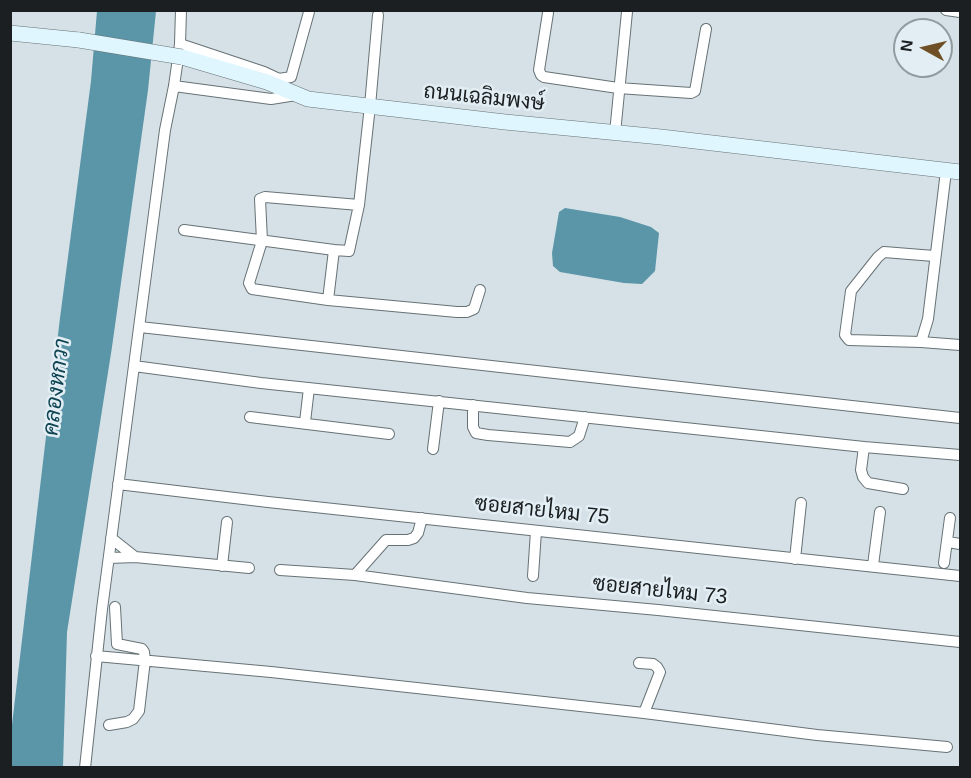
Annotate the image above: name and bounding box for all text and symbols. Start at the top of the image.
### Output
north arrow [893,18,953,78]
text: N [897,39,916,53]
street label: ถนนเฉลิมพงษ์ [422,79,546,117]
water label: คลองหกวา [38,337,76,437]
street label: ซอยสายไหม 75 [473,491,611,531]
street label: ซอยสายไหม 73 [591,571,729,611]

